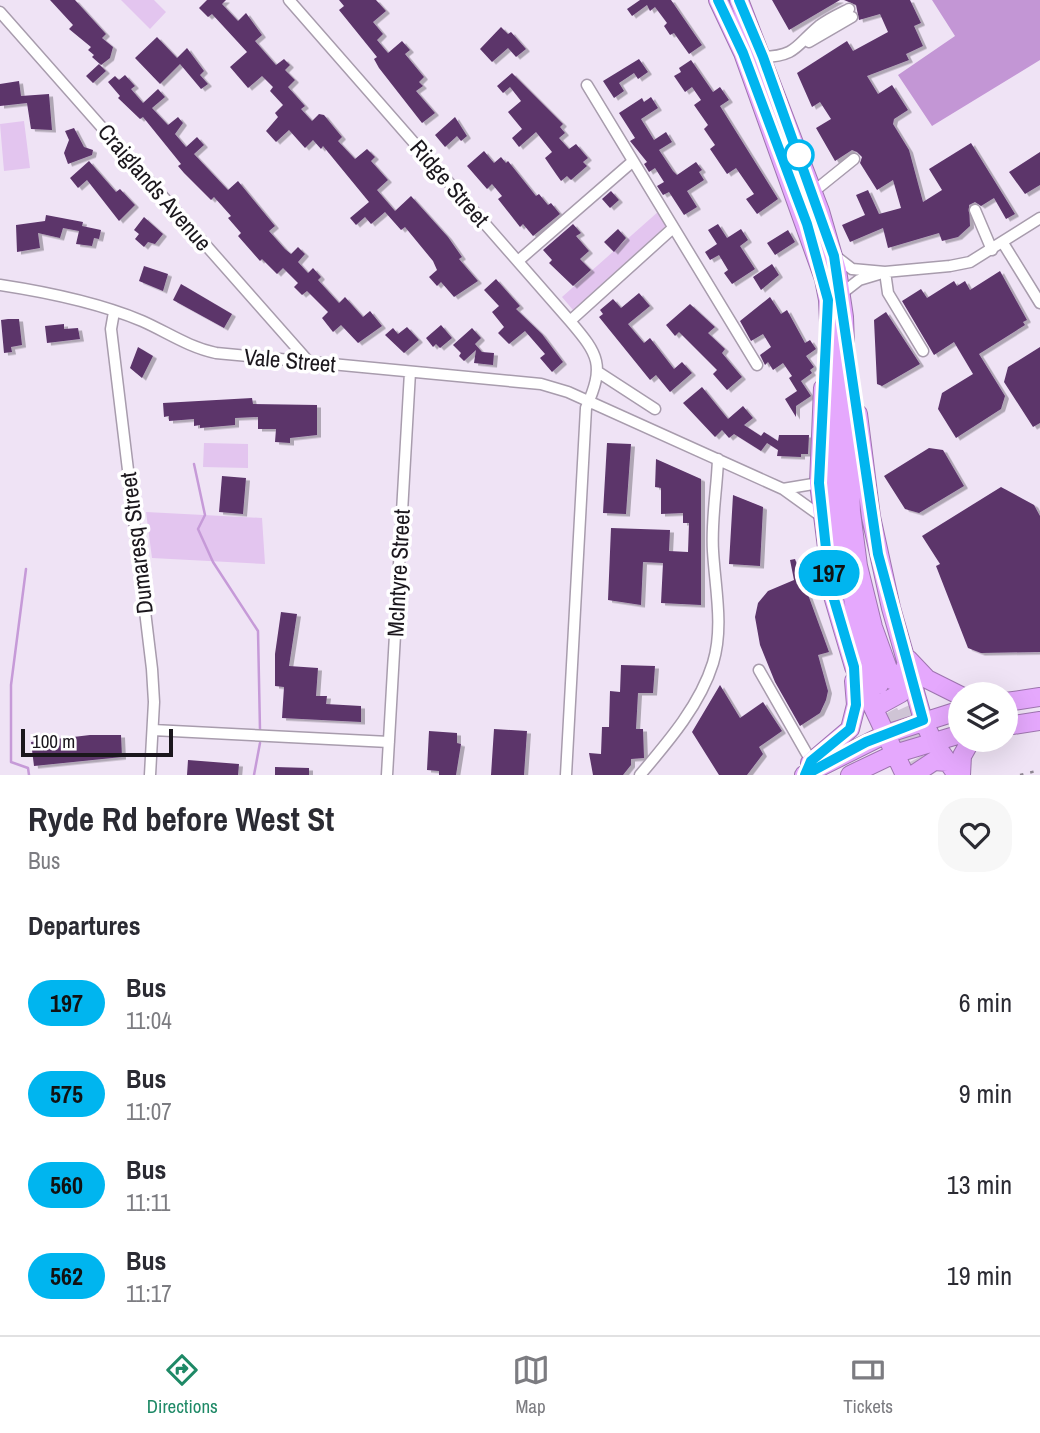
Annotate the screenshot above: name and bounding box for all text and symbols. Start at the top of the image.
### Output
street label: Craiglands Avenue [91,117,219,257]
street label: Ridge Street [404,133,496,233]
unlabelled marker [784,140,814,170]
street label: Vale Street [243,341,337,379]
street label: Dumaresq Street [112,470,160,616]
street label: McIntyre Street [379,508,417,638]
line badge: 197 [789,550,869,596]
text: 197 [813,557,845,589]
map controls [948,682,1018,752]
button: layers [948,682,1018,752]
scale bar [21,726,173,758]
text: 100 m [32,728,75,754]
text: Ryde Rd before West St [28,797,334,841]
button: heart [938,798,1012,872]
text: Bus [28,845,61,876]
text: Departures [28,908,141,943]
text: Bus [126,970,166,1005]
text: 6 min [959,985,1012,1020]
text: 197 [50,987,83,1019]
text: 11:04 [126,1005,172,1036]
text: Bus [126,1061,166,1096]
text: 9 min [959,1076,1012,1111]
text: 575 [50,1078,83,1110]
text: 11:07 [126,1096,172,1127]
text: Bus [126,1152,166,1187]
text: 13 min [947,1167,1012,1202]
text: 560 [50,1169,83,1201]
text: 11:11 [126,1187,170,1218]
text: Bus [126,1243,166,1278]
text: 19 min [947,1258,1012,1293]
text: 562 [50,1260,83,1292]
text: 11:17 [126,1278,172,1309]
tab: Directions [147,1351,218,1419]
tab: Map [512,1351,550,1419]
tab: Tickets [843,1351,893,1419]

